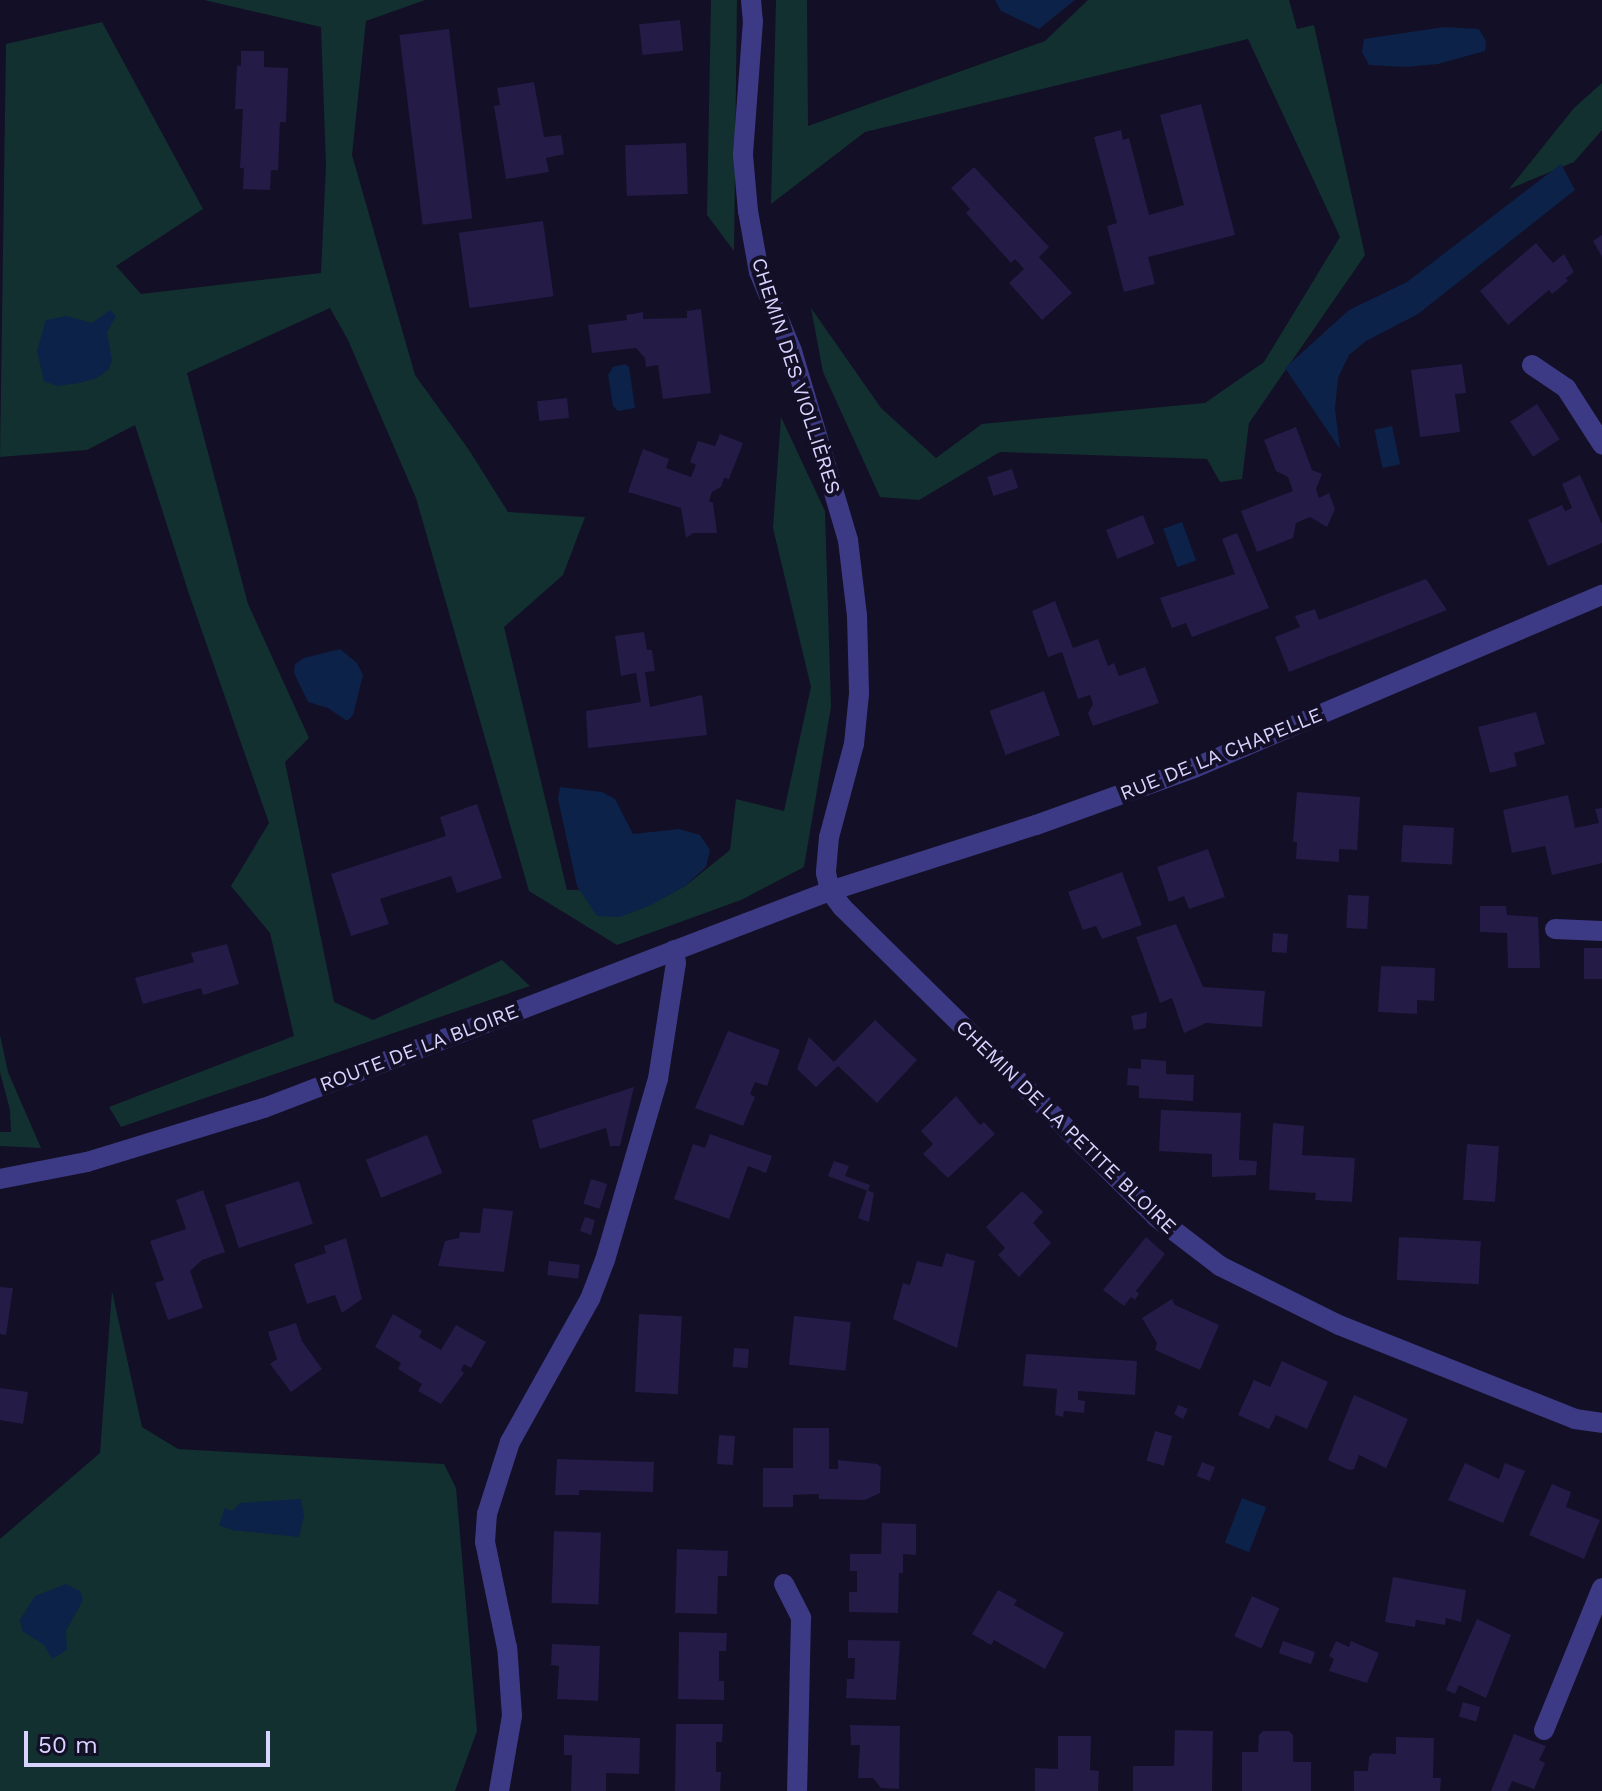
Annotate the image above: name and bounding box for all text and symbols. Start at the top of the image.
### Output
street label: CHEMIN DES VIOLLIÈRES [746,254,846,498]
street label: RUE DE LA CHAPELLE [1116,702,1326,806]
street label: ROUTE DE LA BLOIRE [316,999,522,1097]
street label: CHEMIN DE LA PETITE BLOIRE [951,1015,1181,1239]
scale bar [28,1715,274,1765]
text: 50 m [38,1731,98,1759]

